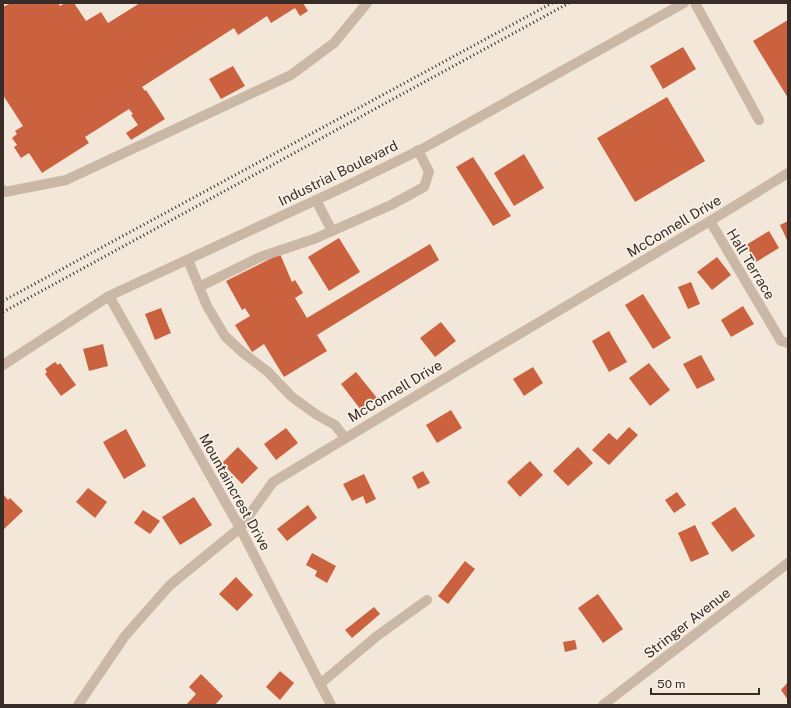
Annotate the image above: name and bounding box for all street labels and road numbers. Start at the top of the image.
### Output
street label: Industrial Boulevard [276,137,400,209]
street label: McConnell Drive [624,192,724,260]
street label: Hall Terrace [724,226,778,302]
street label: McConnell Drive [345,357,445,425]
street label: Mountaincrest Drive [196,431,274,553]
street label: Stringer Avenue [641,584,733,662]

